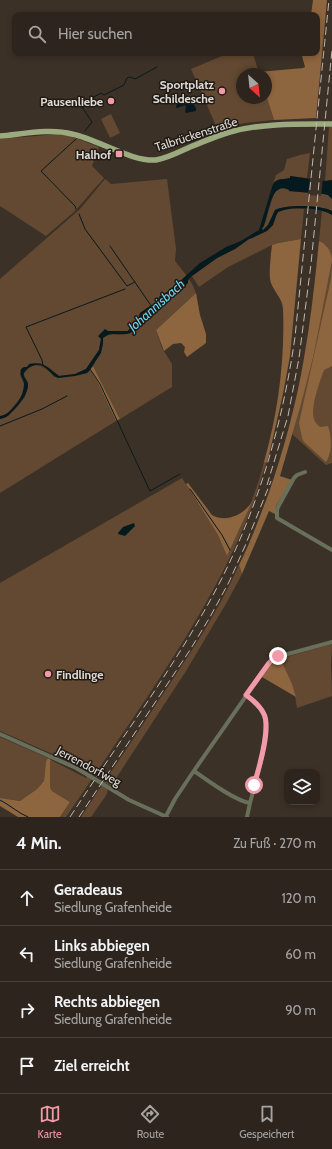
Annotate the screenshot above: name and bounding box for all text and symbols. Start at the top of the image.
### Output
search box [12,12,320,56]
icon: search [26,23,48,45]
text: Hier suchen [58,25,133,43]
north arrow [236,68,272,104]
place label: Sportplatz Schildesche [153,77,214,106]
marker: Sportplatz Schildesche [217,86,227,96]
place label: Pausenliebe [40,94,103,109]
marker: Pausenliebe [106,96,116,106]
street label: Talbrückenstraße [153,114,239,154]
place label: Halhof [76,147,111,162]
marker: Halhof [114,149,124,159]
water label: Johannisbach [124,275,188,335]
route end [269,647,287,665]
place label: Findlinge [56,667,103,682]
marker: Findlinge [43,669,53,679]
street label: Jerrendorfweg [53,742,125,790]
map controls [284,769,320,805]
button: layers [284,769,320,805]
route start [245,776,263,794]
text: 4 Min. [16,833,62,853]
text: Zu Fuß · 270 m [233,835,316,851]
text: Geradeaus [54,881,122,899]
icon: ahead [16,887,38,909]
text: 120 m [282,890,316,906]
text: Siedlung Grafenheide [54,899,172,915]
text: Links abbiegen [54,937,150,955]
icon: left [16,943,38,965]
text: 60 m [285,946,316,962]
text: Siedlung Grafenheide [54,955,172,971]
text: Rechts abbiegen [54,993,160,1011]
icon: right [16,999,38,1021]
text: 90 m [285,1002,316,1018]
text: Siedlung Grafenheide [54,1011,172,1027]
icon: arrive [16,1055,38,1077]
text: Ziel erreicht [54,1057,130,1075]
tab: Karte [37,1103,62,1141]
tab: Route [137,1103,164,1141]
tab: Gespeichert [239,1103,295,1141]

